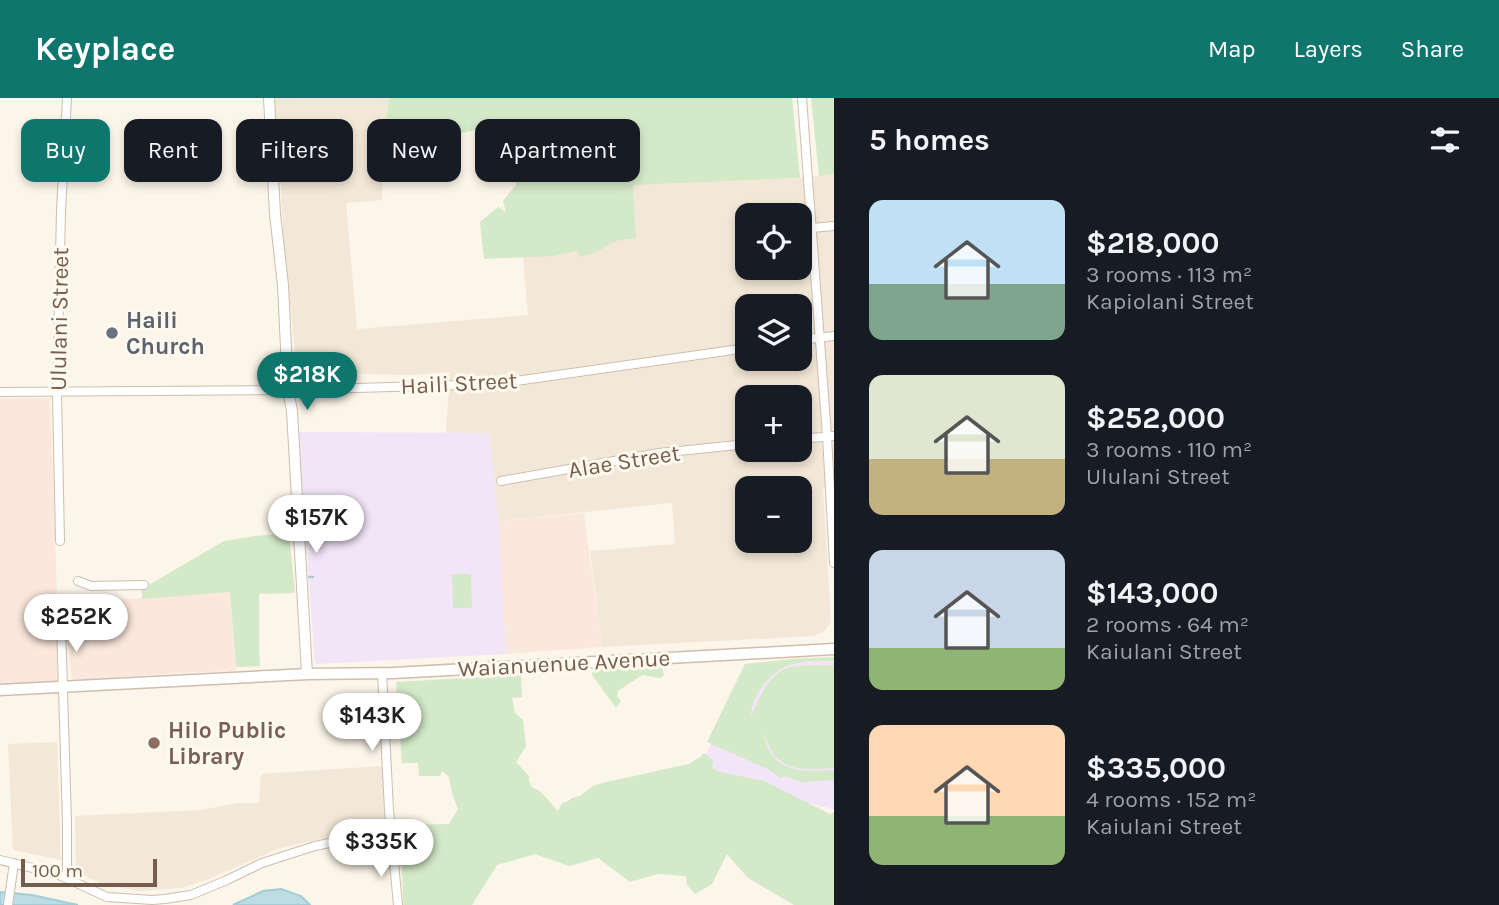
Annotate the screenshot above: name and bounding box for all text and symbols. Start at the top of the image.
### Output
text: Keyplace [35,30,175,68]
text: Map [1208,35,1256,63]
text: Layers [1294,35,1363,63]
text: Share [1401,35,1464,63]
chip: Buy [21,119,110,182]
chip: Rent [124,119,222,182]
chip: Filters [236,119,353,182]
chip: New [367,119,461,182]
chip: Apartment [475,119,640,182]
icon: filters [1426,121,1464,159]
text: 5 homes [869,122,990,158]
map controls [735,203,812,553]
button: locate [735,203,812,280]
text: $218,000 [1086,225,1219,261]
icon: home [925,228,1009,312]
street label: Ululani Street [45,247,74,391]
text: 3 rooms · 113 m² [1086,261,1252,288]
text: Kapiolani Street [1086,288,1254,315]
button: layers [735,294,812,371]
place label: Haili Church [126,307,205,360]
marker: Haili Church [104,325,120,341]
pin: $218K [258,352,356,412]
text: $218K [273,361,341,388]
street label: Haili Street [400,367,518,400]
button: + [735,385,812,462]
text: $252,000 [1086,400,1225,436]
icon: home [925,403,1009,487]
text: 3 rooms · 110 m² [1086,436,1252,463]
street label: Alae Street [566,439,682,484]
text: Ululani Street [1086,463,1230,490]
button: − [735,476,812,553]
pin: $157K [267,496,365,555]
text: $157K [284,504,348,531]
text: $143,000 [1086,575,1218,611]
icon: home [925,578,1009,662]
pin: $252K [27,594,125,654]
text: $252K [40,603,112,630]
text: 2 rooms · 64 m² [1086,611,1249,638]
text: Kaiulani Street [1086,638,1242,665]
street label: Waianuenue Avenue [457,644,671,683]
pin: $143K [323,694,421,753]
text: $143K [338,702,406,729]
place label: Hilo Public Library [168,717,286,770]
marker: Hilo Public Library [146,735,162,751]
text: $335,000 [1086,750,1226,786]
icon: home [925,753,1009,837]
text: 4 rooms · 152 m² [1086,786,1257,813]
text: Kaiulani Street [1086,813,1242,840]
pin: $335K [332,820,430,879]
text: $335K [345,828,417,855]
scale bar [21,856,158,888]
text: 100 m [32,860,83,882]

